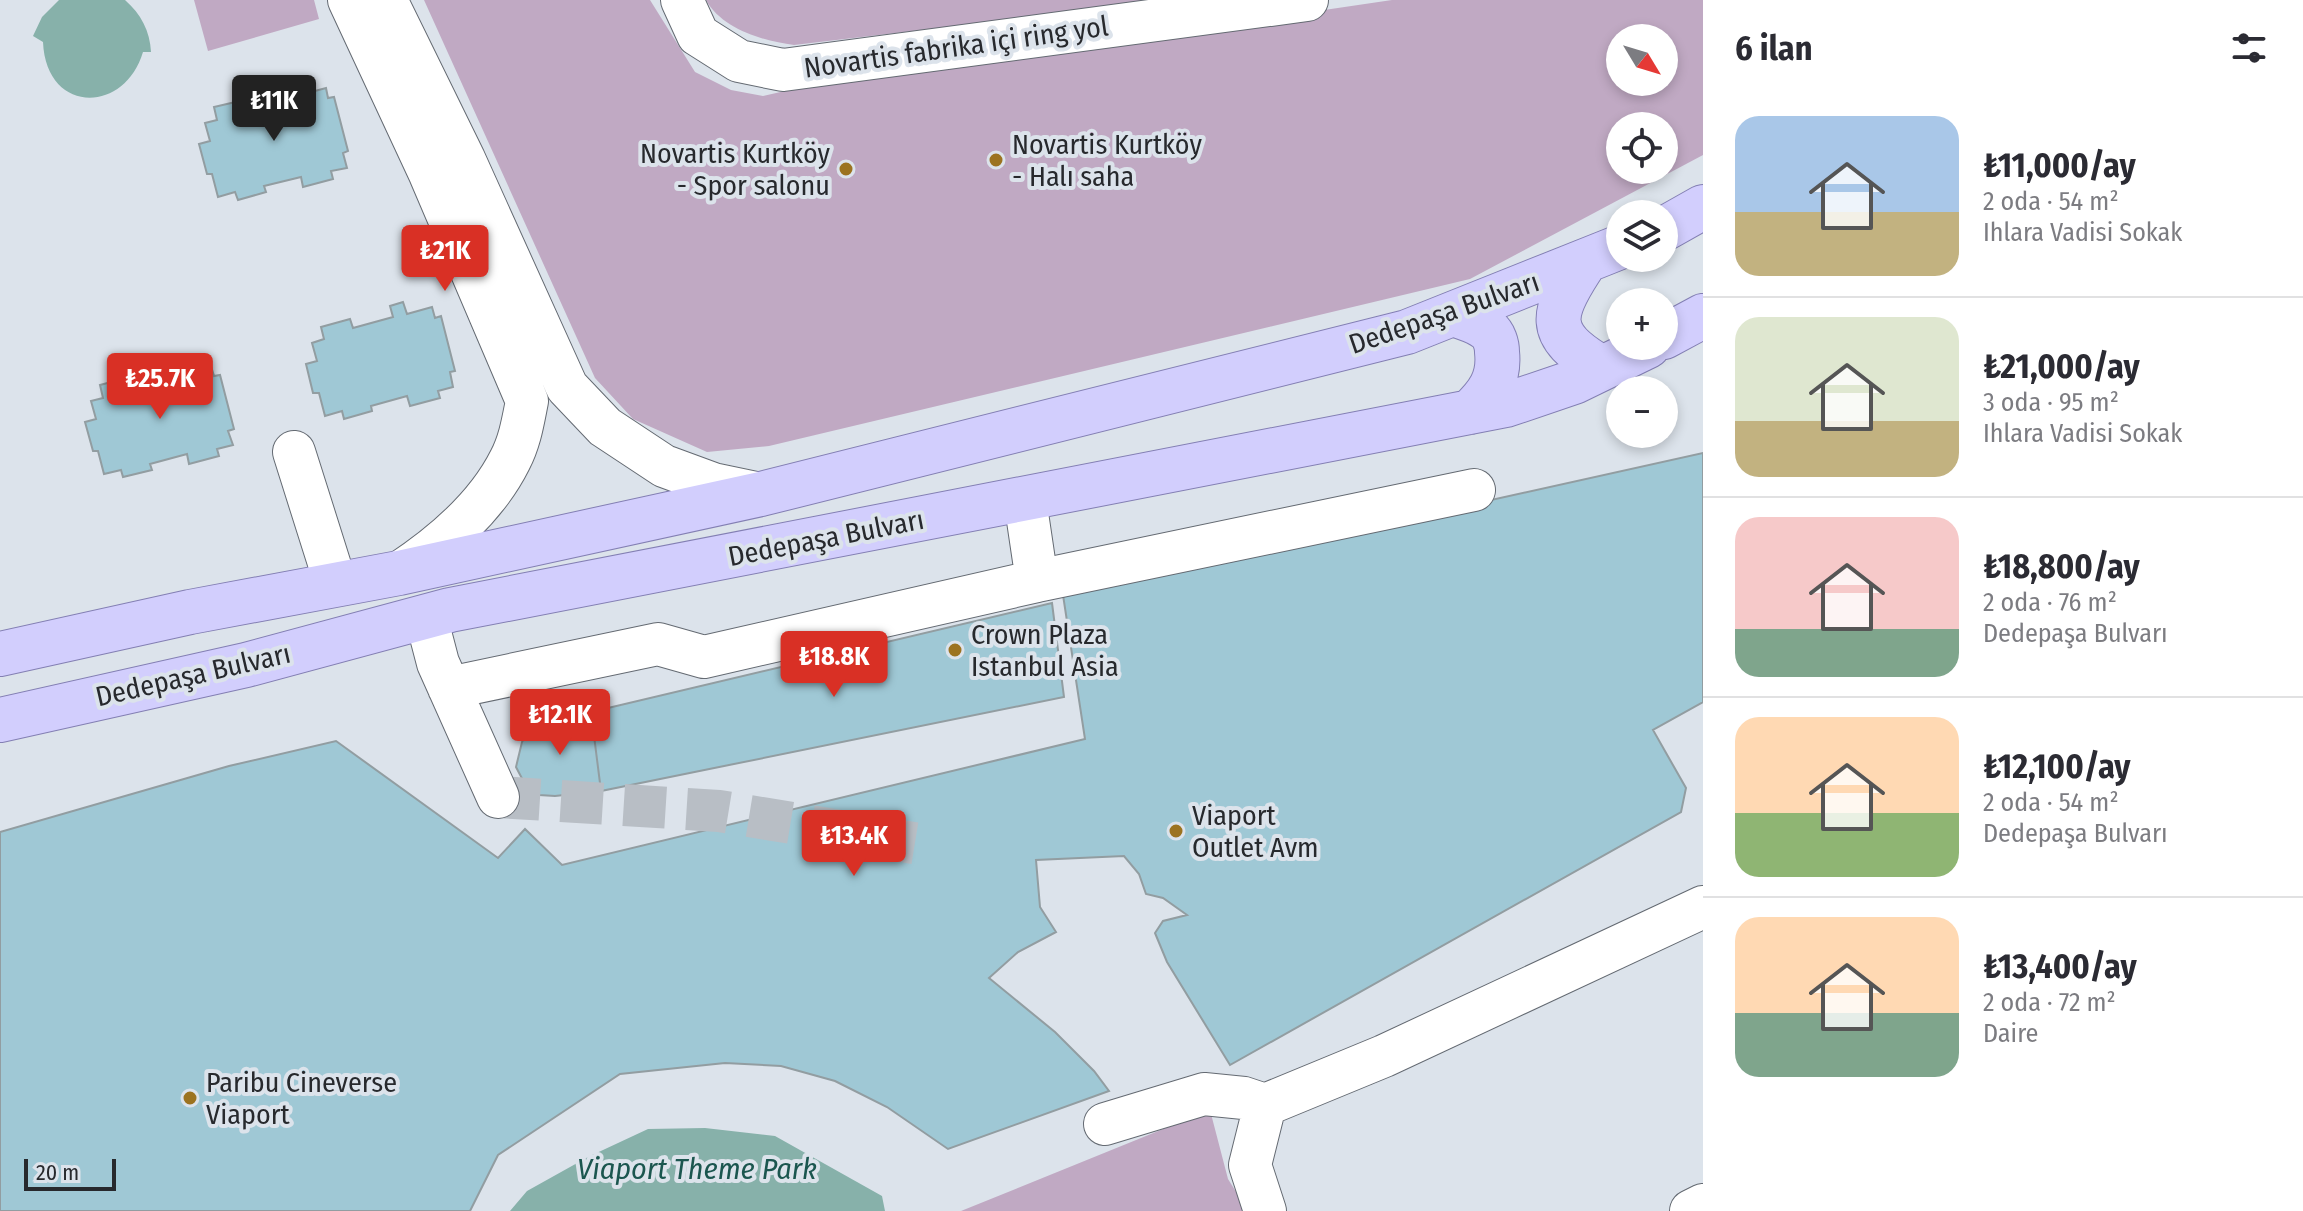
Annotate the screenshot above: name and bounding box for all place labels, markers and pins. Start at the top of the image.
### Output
pin: ₺11K [227,75,321,143]
place label: Novartis Kurtköy - Halı saha [1012,128,1202,193]
place label: Novartis Kurtköy - Spor salonu [640,137,831,202]
marker: Novartis Kurtköy - Halı saha [987,151,1005,169]
marker: Novartis Kurtköy - Spor salonu [837,160,855,178]
pin: ₺21K [398,225,492,293]
pin: ₺25.7K [95,353,225,421]
place label: Crown Plaza Istanbul Asia [971,618,1119,683]
pin: ₺18.8K [769,631,899,699]
marker: Crown Plaza Istanbul Asia [946,641,964,659]
pin: ₺12.1K [495,689,625,757]
place label: Viaport Outlet Avm [1192,799,1319,864]
pin: ₺13.4K [789,810,919,878]
marker: Viaport Outlet Avm [1167,822,1185,840]
place label: Paribu Cineverse Viaport [206,1066,397,1131]
marker: Paribu Cineverse Viaport [181,1089,199,1107]

